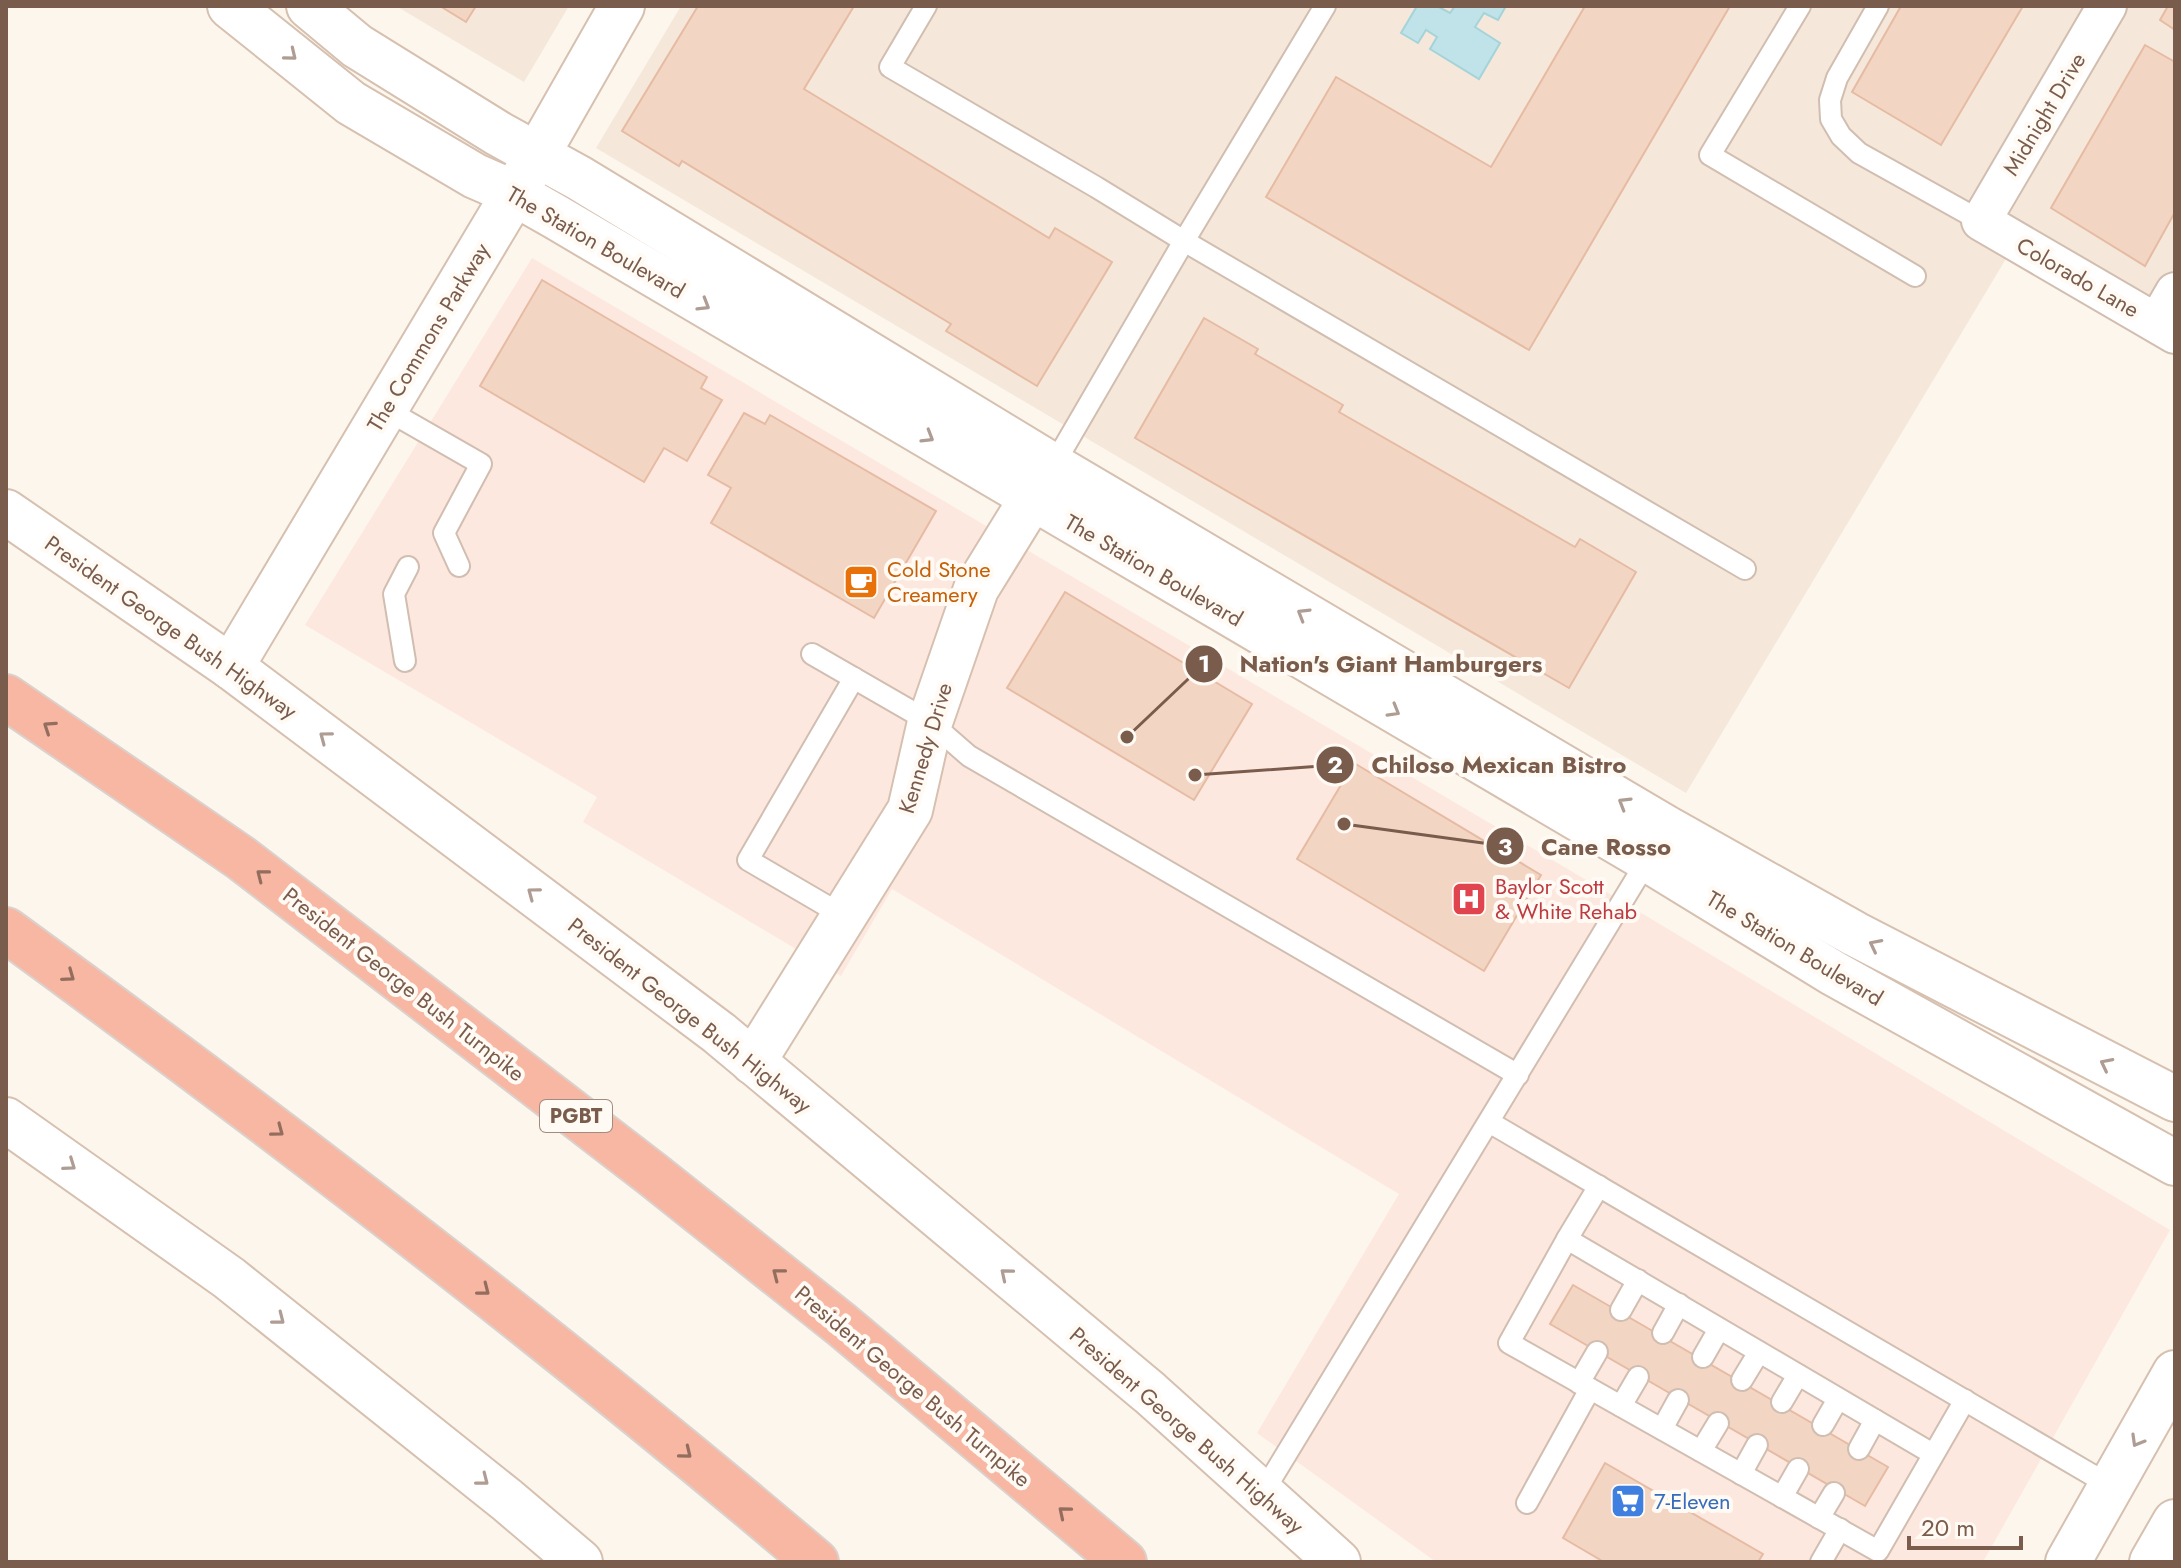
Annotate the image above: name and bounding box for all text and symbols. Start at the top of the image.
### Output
one-way arrow [282,45,296,60]
street label: Midnight Drive [1995,47,2093,181]
street label: The Station Boulevard [501,178,691,306]
street label: Colorado Lane [2011,229,2145,325]
street label: The Commons Parkway [359,236,497,437]
one-way arrow [695,295,710,311]
one-way arrow [919,427,934,443]
street label: The Station Boulevard [1059,506,1249,634]
street label: President George Bush Highway [38,527,304,727]
place label: Cold Stone Creamery [887,553,991,610]
cafe icon: Cold Stone Creamery [842,563,880,601]
one-way arrow [1297,608,1312,624]
callout: Nation's Giant Hamburgers [1184,640,1559,688]
text: 1 [1198,646,1210,681]
text: Nation's Giant Hamburgers [1239,646,1543,681]
street label: Kennedy Drive [890,679,960,817]
one-way arrow [1385,701,1400,717]
one-way arrow [43,722,58,737]
one-way arrow [319,732,334,747]
callout: Chiloso Mexican Bistro [1315,741,1642,789]
text: 2 [1327,747,1343,782]
text: Chiloso Mexican Bistro [1372,747,1626,782]
one-way arrow [1618,797,1633,813]
callout: Cane Rosso [1485,822,1687,870]
text: 3 [1498,829,1513,864]
text: Cane Rosso [1541,829,1671,864]
one-way arrow [257,870,271,885]
place label: Baylor Scott & White Rehab [1495,870,1637,927]
street label: President George Bush Turnpike [276,879,532,1089]
hospital icon: Baylor Scott & White Rehab [1450,880,1488,918]
street label: The Station Boulevard [1701,883,1889,1013]
one-way arrow [527,889,542,903]
street label: President George Bush Highway [561,910,819,1121]
one-way arrow [1868,939,1883,954]
one-way arrow [60,966,75,980]
one-way arrow [2099,1058,2114,1073]
road number: PGBT [540,1100,612,1132]
one-way arrow [269,1121,284,1135]
one-way arrow [61,1155,75,1170]
one-way arrow [773,1269,787,1284]
one-way arrow [1001,1269,1015,1284]
street label: President George Bush Turnpike [788,1278,1038,1494]
one-way arrow [475,1280,490,1294]
one-way arrow [270,1309,285,1323]
street label: President George Bush Highway [1063,1319,1312,1541]
one-way arrow [2131,1433,2146,1447]
one-way arrow [677,1443,691,1458]
one-way arrow [474,1471,489,1485]
supermarket icon: 7-Eleven [1609,1482,1647,1520]
place label: 7-Eleven [1654,1485,1731,1517]
scale bar [1909,1500,2021,1550]
one-way arrow [1059,1507,1073,1522]
text: 20 m [1921,1510,1975,1545]

